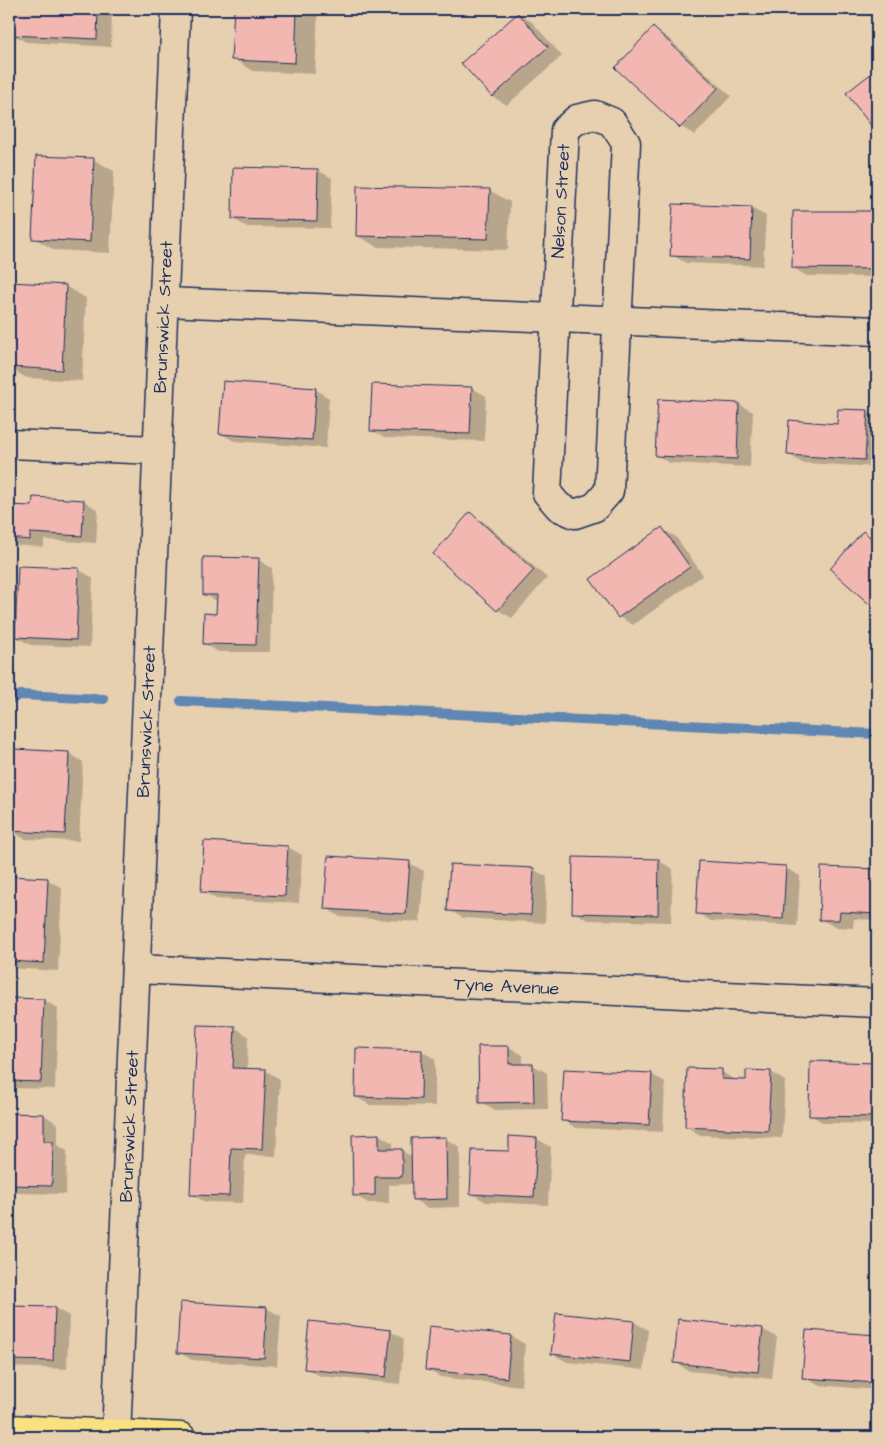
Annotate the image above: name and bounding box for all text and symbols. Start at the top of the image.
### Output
street label: Nelson Street [546,142,577,259]
street label: Brunswick Street [147,240,179,394]
street label: Brunswick Street [130,644,162,798]
street label: Tyne Avenue [453,971,560,1001]
street label: Brunswick Street [113,1049,145,1203]

